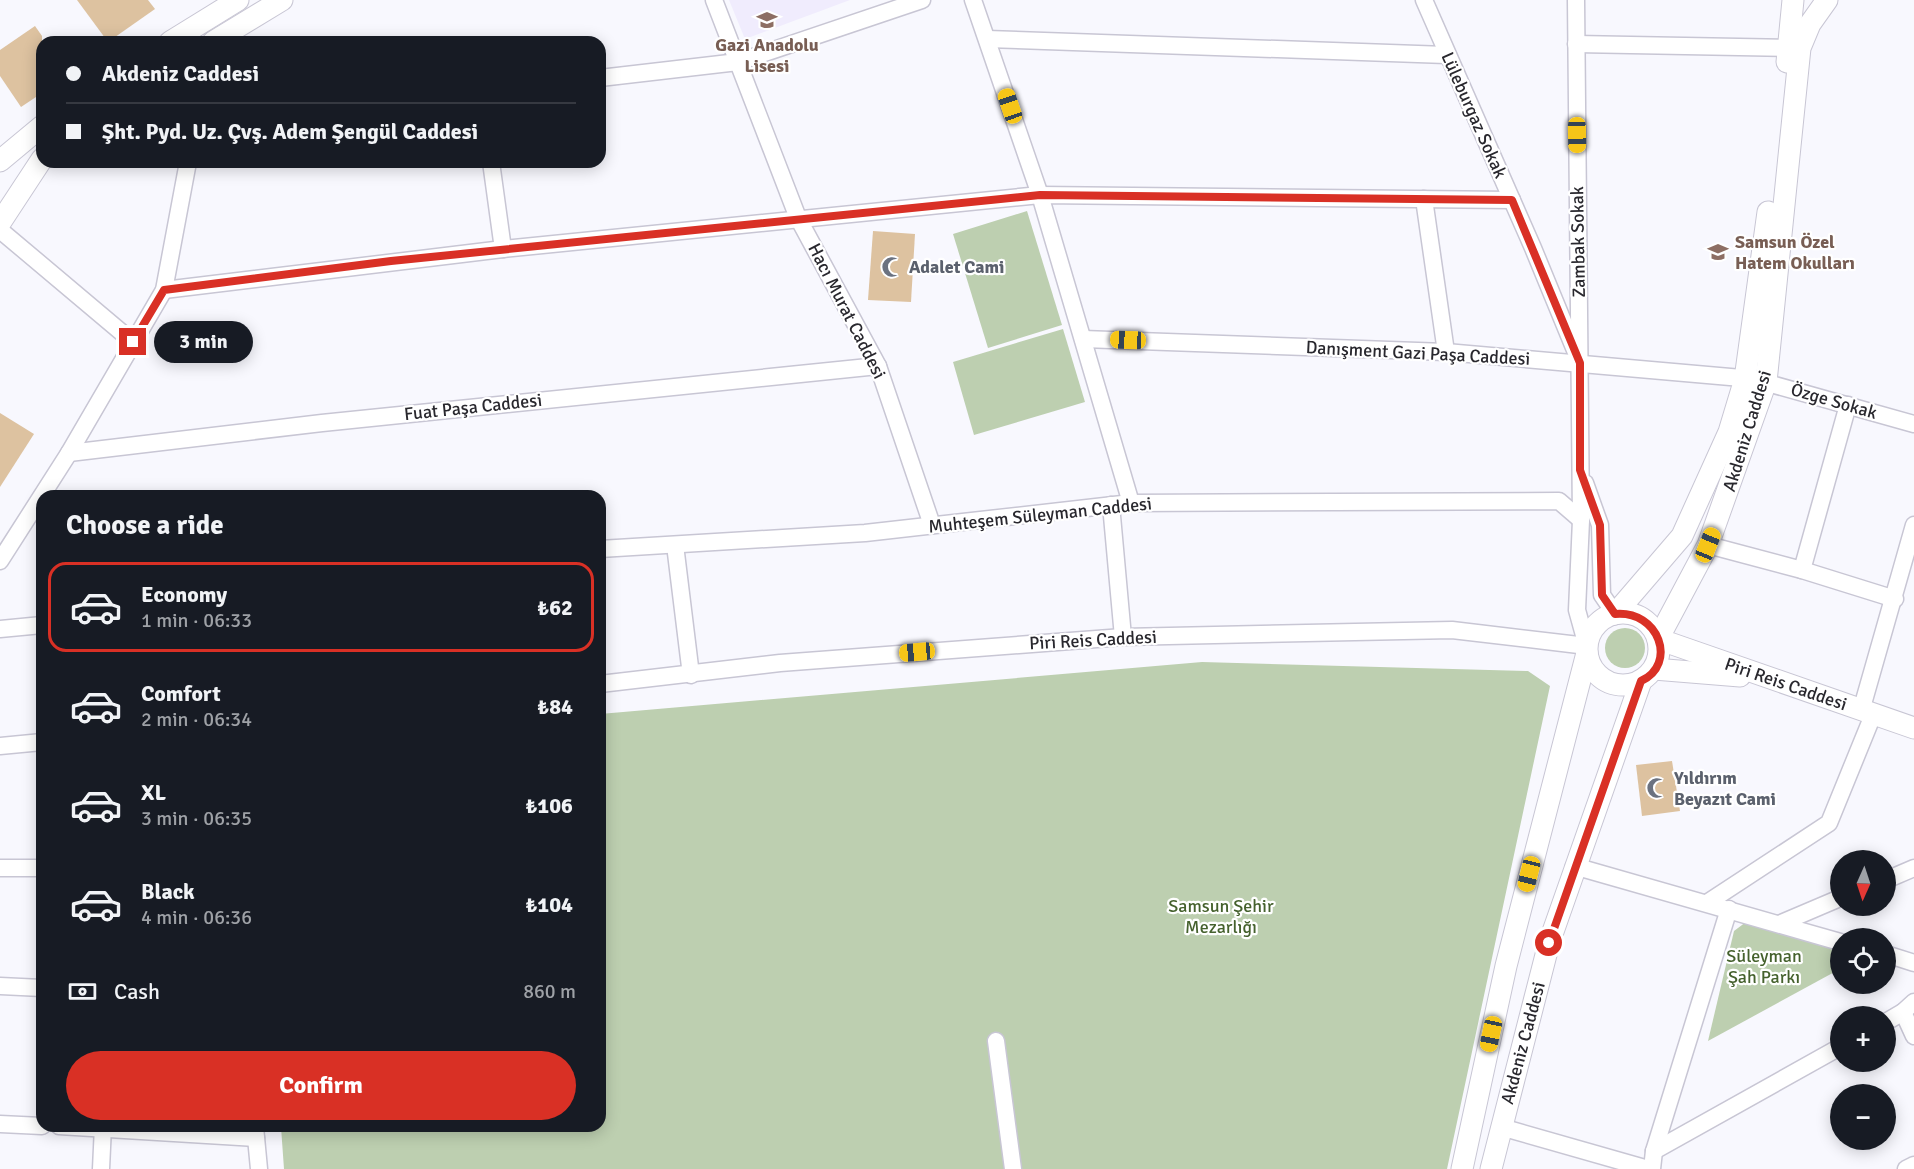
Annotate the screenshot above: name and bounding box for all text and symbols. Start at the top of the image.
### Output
school or university icon: Gazi Anadolu Lisesi [755,8,779,32]
place label: Gazi Anadolu Lisesi [715,34,819,77]
street label: Lüleburgaz Sokak [1436,48,1512,182]
text: Akdeniz Caddesi [102,60,259,87]
car [996,86,1024,126]
car [1568,117,1586,153]
text: Şht. Pyd. Uz. Çvş. Adem Şengül Caddesi [102,118,478,145]
street label: Zambak Sokak [1566,186,1590,298]
place label: Samsun Özel Hatem Okulları [1735,231,1855,274]
street label: Hacı Murat Caddesi [803,239,891,383]
school or university icon: Samsun Özel Hatem Okulları [1706,240,1730,264]
mosque icon: Adalet Cami [880,255,904,279]
place label: Adalet Cami [909,256,1004,278]
callout: 3 min [154,321,253,363]
route end [119,328,146,355]
text: 3 min [179,329,228,354]
car [1110,330,1146,350]
street label: Danışment Gazi Paşa Caddesi [1305,336,1531,370]
street label: Akdeniz Caddesi [1718,368,1776,494]
street label: Özge Sokak [1788,378,1880,424]
street label: Fuat Paşa Caddesi [403,389,543,425]
street label: Muhteşem Süleyman Caddesi [927,492,1153,538]
text: Choose a ride [66,509,224,542]
car [1693,525,1723,565]
icon: car [69,580,123,634]
text: Economy [141,581,227,608]
text: ₺62 [537,594,573,621]
text: 1 min · 06:33 [141,608,252,633]
street label: Piri Reis Caddesi [1029,626,1157,654]
car [898,641,936,663]
street label: Piri Reis Caddesi [1722,653,1850,715]
icon: car [69,679,123,733]
text: Comfort [141,680,221,707]
text: ₺84 [537,693,573,720]
text: 2 min · 06:34 [141,707,252,732]
place label: Yıldırım Beyazıt Cami [1673,767,1776,810]
mosque icon: Yıldırım Beyazıt Cami [1645,776,1669,800]
icon: car [69,778,123,832]
text: XL [141,779,166,806]
text: ₺106 [525,792,573,819]
text: 3 min · 06:35 [141,806,252,831]
north arrow [1830,850,1896,916]
map controls [1830,850,1896,1150]
car [1516,854,1542,894]
icon: car [69,877,123,931]
text: Black [141,878,195,905]
text: ₺104 [525,891,573,918]
park label: Samsun Şehir Mezarlığı [1168,895,1274,938]
text: 4 min · 06:36 [141,905,252,930]
button: locate [1830,928,1896,994]
route start [1535,929,1562,956]
park label: Süleyman Şah Parkı [1726,945,1802,988]
icon: cash [66,975,99,1008]
text: Cash [114,978,160,1005]
text: 860 m [523,979,576,1004]
street label: Akdeniz Caddesi [1496,979,1550,1107]
button: + [1830,1006,1896,1072]
car [1478,1015,1504,1053]
button: Confirm [66,1051,576,1120]
button: − [1830,1084,1896,1150]

